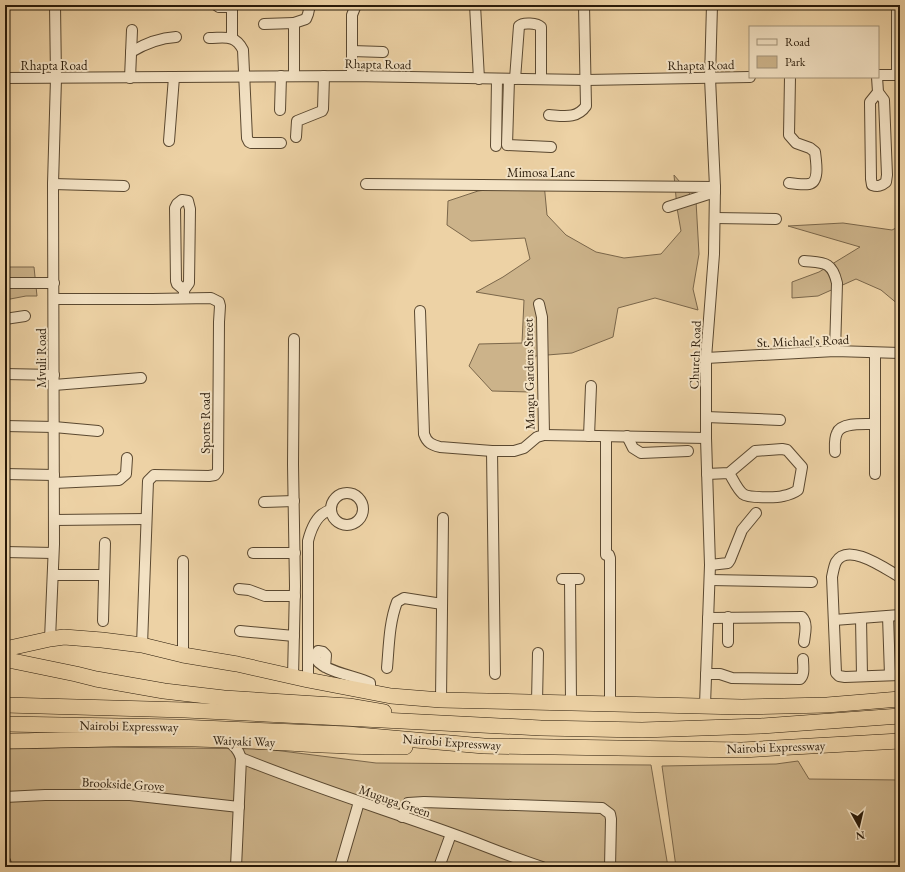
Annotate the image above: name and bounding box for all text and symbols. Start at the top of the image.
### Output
legend [749,26,879,78]
text: Road [785,34,811,50]
text: Park [785,54,806,70]
street label: Rhapta Road [344,55,412,73]
street label: Rhapta Road [667,56,735,74]
street label: Rhapta Road [21,57,88,74]
street label: Mimosa Lane [507,164,575,181]
street label: Mangu Gardens Street [520,318,538,430]
street label: Church Road [685,320,705,390]
street label: Mvuli Road [33,328,50,388]
street label: St. Michael's Road [756,331,850,351]
street label: Sports Road [197,392,214,454]
street label: Nairobi Expressway [79,717,179,735]
street label: Nairobi Expressway [402,730,502,754]
street label: Waiyaki Way [212,731,276,751]
street label: Nairobi Expressway [726,737,826,757]
street label: Brookside Grove [81,773,165,795]
street label: Muguga Green [357,781,433,821]
north arrow [839,806,879,846]
text: N [855,828,866,843]

